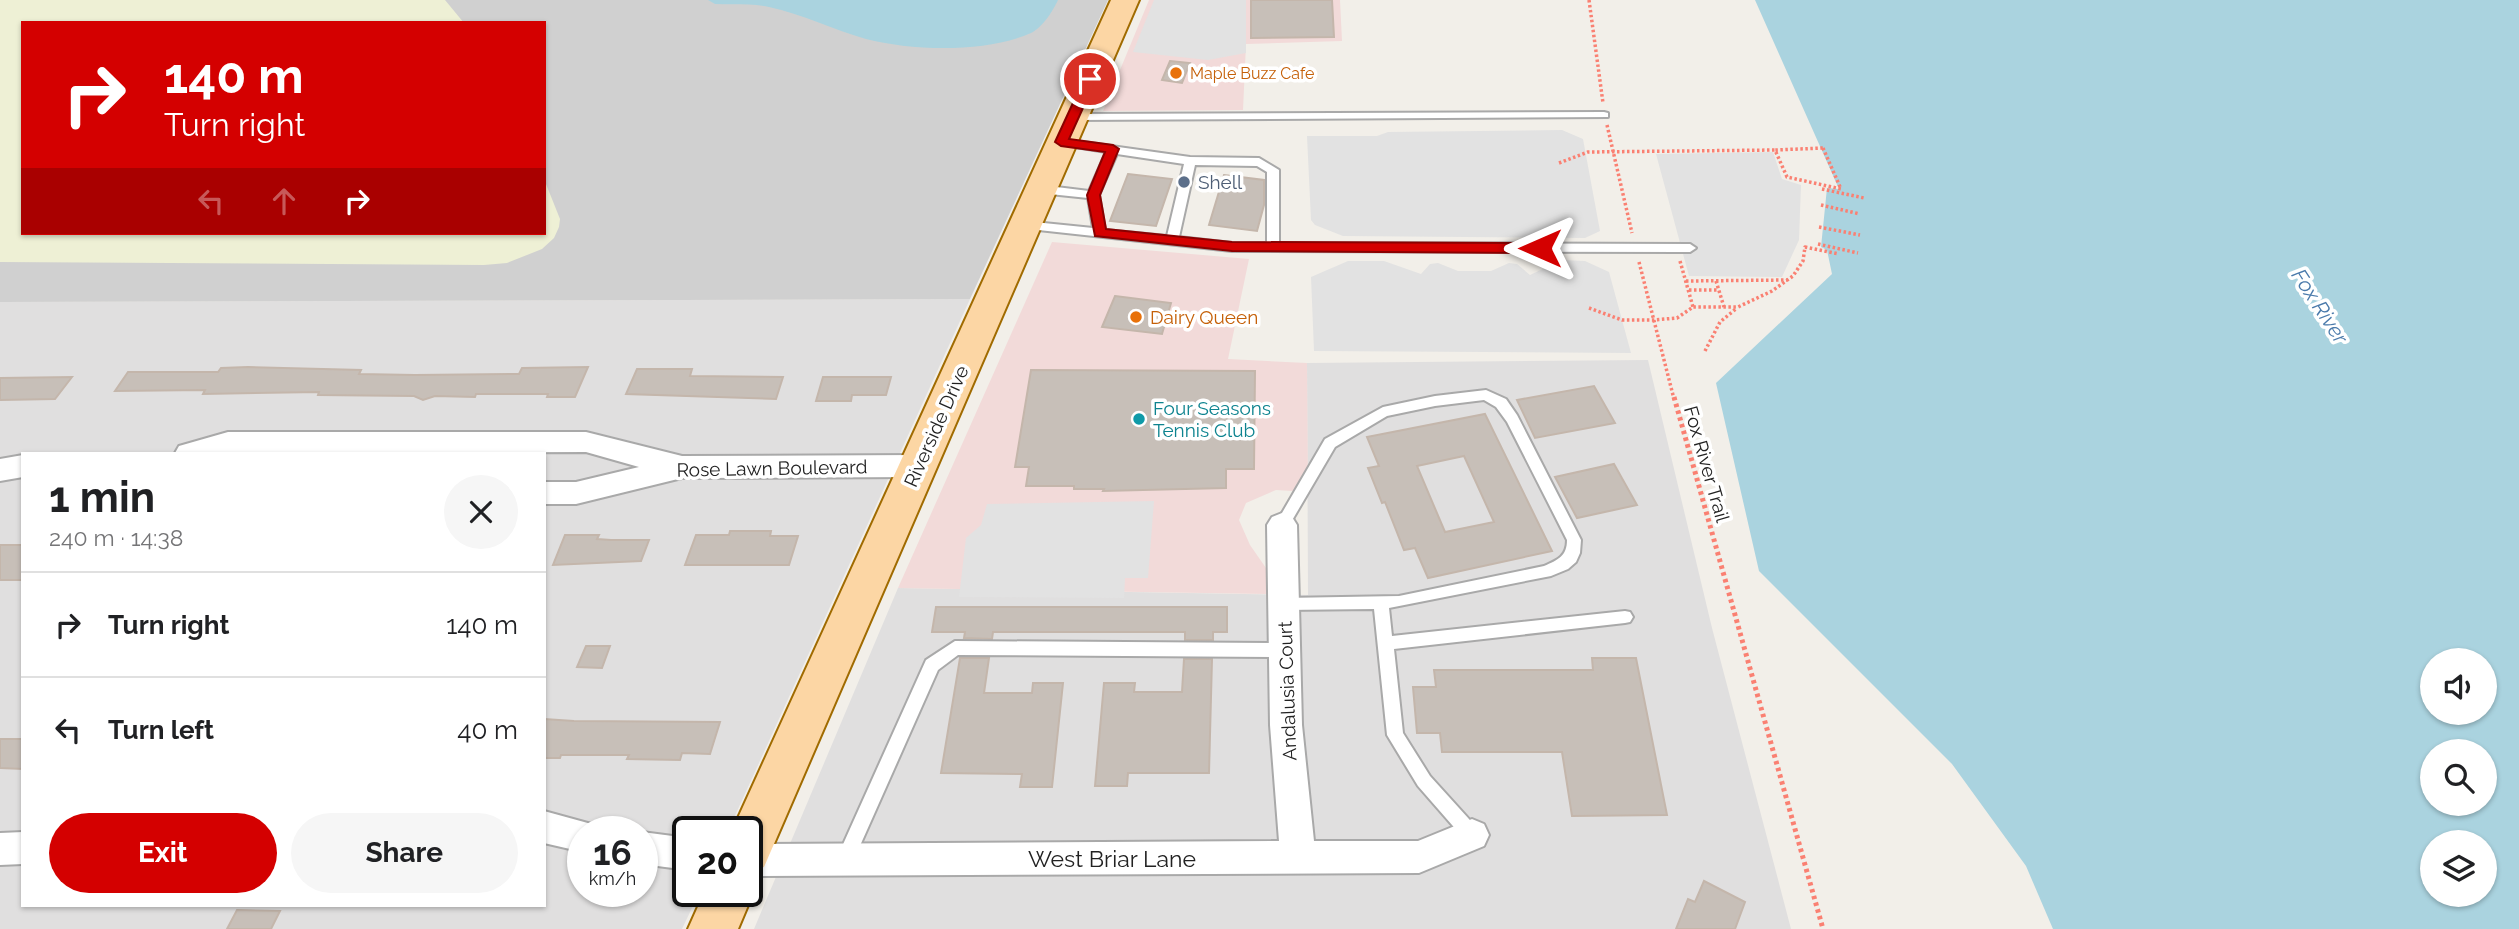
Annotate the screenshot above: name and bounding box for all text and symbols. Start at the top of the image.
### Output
text: 140 m [164,47,304,104]
icon: right [49,49,140,140]
pin [1060,49,1120,109]
icon: arrive [1071,60,1109,98]
place label: Maple Buzz Cafe [1190,64,1314,83]
marker: Maple Buzz Cafe [1168,65,1184,81]
text: Turn right [164,106,305,143]
place label: Shell [1198,171,1243,193]
marker: Shell [1176,174,1192,190]
icon: left [192,182,230,220]
icon: ahead [265,182,303,220]
icon: right [338,182,376,220]
position arrow [1503,211,1577,285]
water label: Fox River [2287,264,2354,349]
place label: Dairy Queen [1150,306,1258,328]
marker: Dairy Queen [1128,309,1144,325]
street label: Riverside Drive [899,362,973,490]
place label: Four Seasons Tennis Club [1153,397,1271,441]
street label: Fox River Trail [1680,403,1734,525]
marker: Four Seasons Tennis Club [1131,411,1147,427]
street label: Rose Lawn Boulevard [676,455,868,481]
text: 1 min [49,473,155,522]
button: close [444,475,518,549]
text: 240 m · 14:38 [49,524,183,551]
icon: right [49,606,87,644]
text: Turn right [108,610,229,640]
text: 140 m [446,610,518,640]
street label: Andalusia Court [1274,620,1300,761]
map controls [2420,648,2497,907]
button: sound [2420,648,2497,725]
icon: left [49,711,87,749]
text: Turn left [108,715,214,745]
text: 40 m [457,715,518,745]
button: search [2420,739,2497,816]
button: Exit [49,813,277,893]
button: Share [291,813,518,893]
speed limit sign: 20 [672,816,763,907]
button: layers [2420,830,2497,907]
text: 16 [593,832,632,873]
street label: West Briar Lane [1028,845,1196,872]
text: km/h [589,868,636,889]

